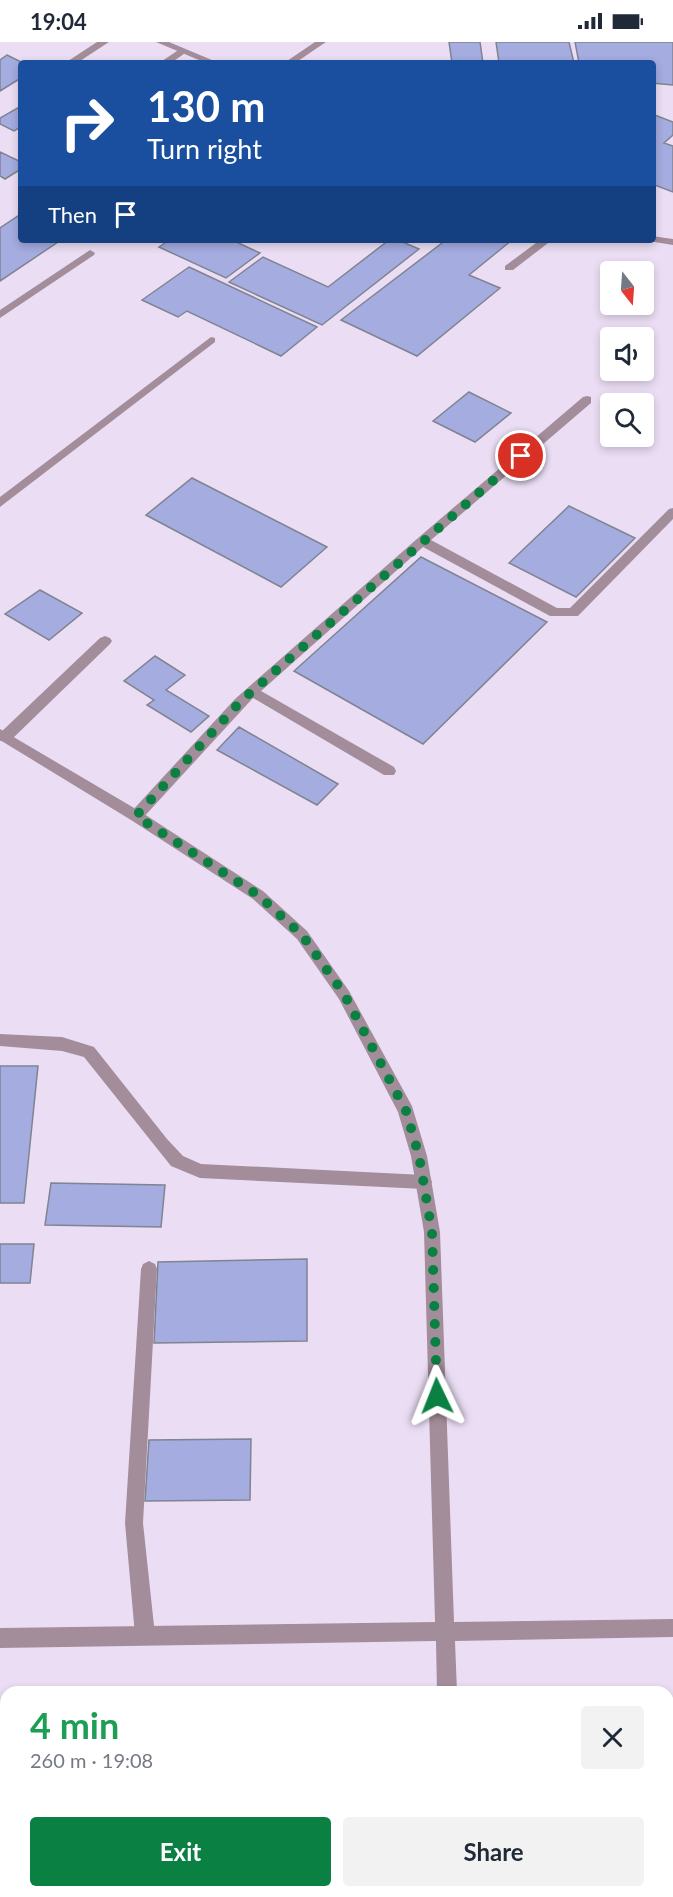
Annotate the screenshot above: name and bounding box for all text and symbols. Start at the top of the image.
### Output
text: 19:04 [30,8,87,35]
text: 130 m [147,81,265,131]
icon: right [48,84,126,162]
text: Turn right [147,132,262,165]
icon: arrive [109,198,142,231]
text: Then [48,201,97,228]
north arrow [600,261,654,315]
map controls [600,261,654,447]
button: sound [600,327,654,381]
button: search [600,393,654,447]
pin [495,430,546,481]
icon: arrive [504,439,537,472]
position arrow [405,1364,469,1428]
text: 4 min [30,1703,119,1747]
button: close [581,1706,644,1769]
text: 260 m · 19:08 [30,1748,153,1772]
button: Exit [30,1817,331,1886]
button: Share [343,1817,644,1886]

